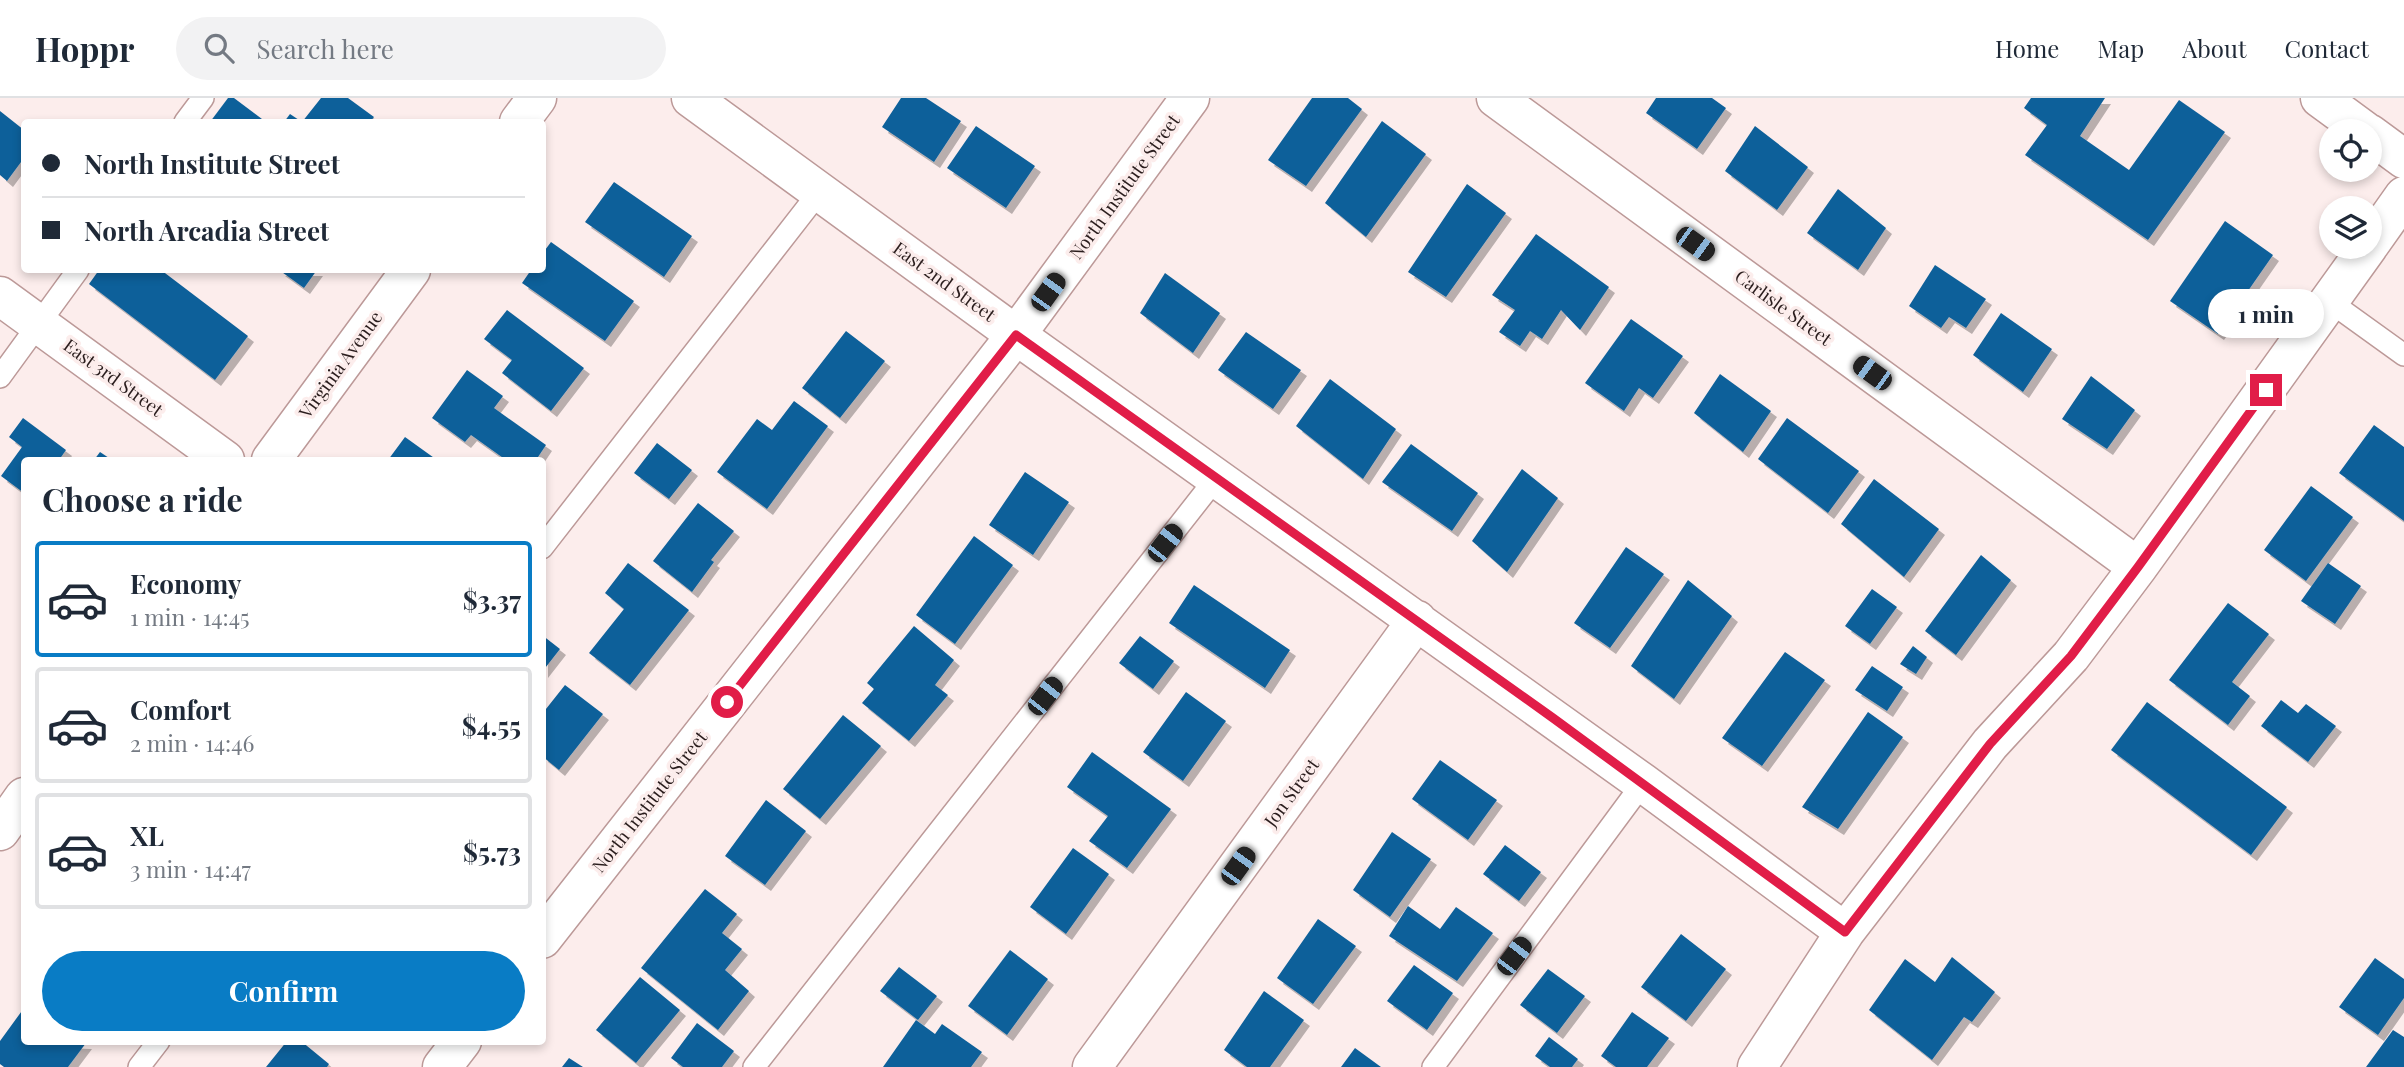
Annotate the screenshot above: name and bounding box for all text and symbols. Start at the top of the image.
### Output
search box [176,17,666,80]
text: Hoppr [35,26,134,70]
icon: search [200,29,238,67]
text: Search here [256,31,394,66]
text: Home [1995,32,2059,64]
text: Map [2097,32,2144,64]
text: About [2182,32,2246,64]
text: Contact [2284,32,2369,64]
street label: North Institute Street [1064,109,1185,264]
map controls [2319,119,2382,259]
button: locate [2319,119,2382,182]
text: North Institute Street [84,146,340,181]
button: layers [2319,196,2382,259]
text: North Arcadia Street [84,213,329,248]
car [1672,223,1719,265]
street label: East 2nd Street [889,236,1001,327]
street label: Carlisle Street [1730,264,1837,351]
car [1028,269,1069,315]
callout: 1 min [2208,288,2324,338]
text: 1 min [2238,298,2294,329]
street label: Virginia Avenue [293,306,387,424]
street label: East 3rd Street [59,333,169,422]
car [1849,352,1896,394]
route end [2250,374,2282,406]
text: Choose a ride [42,477,243,520]
car [1144,520,1187,566]
text: Economy [130,566,241,601]
icon: car [46,568,109,631]
text: $3.37 [463,582,521,617]
text: 1 min · 14:45 [130,601,250,632]
car [1024,673,1067,719]
route start [711,686,743,718]
text: Comfort [130,692,231,727]
icon: car [46,694,109,757]
text: $4.55 [462,708,521,743]
street label: North Institute Street [586,725,712,877]
text: 2 min · 14:46 [130,727,254,758]
street label: Jon Street [1258,753,1324,832]
text: XL [130,818,164,853]
icon: car [46,820,109,883]
text: $5.73 [463,834,521,869]
car [1218,843,1259,889]
text: 3 min · 14:47 [130,853,251,884]
car [1493,933,1536,979]
button: Confirm [42,951,525,1031]

